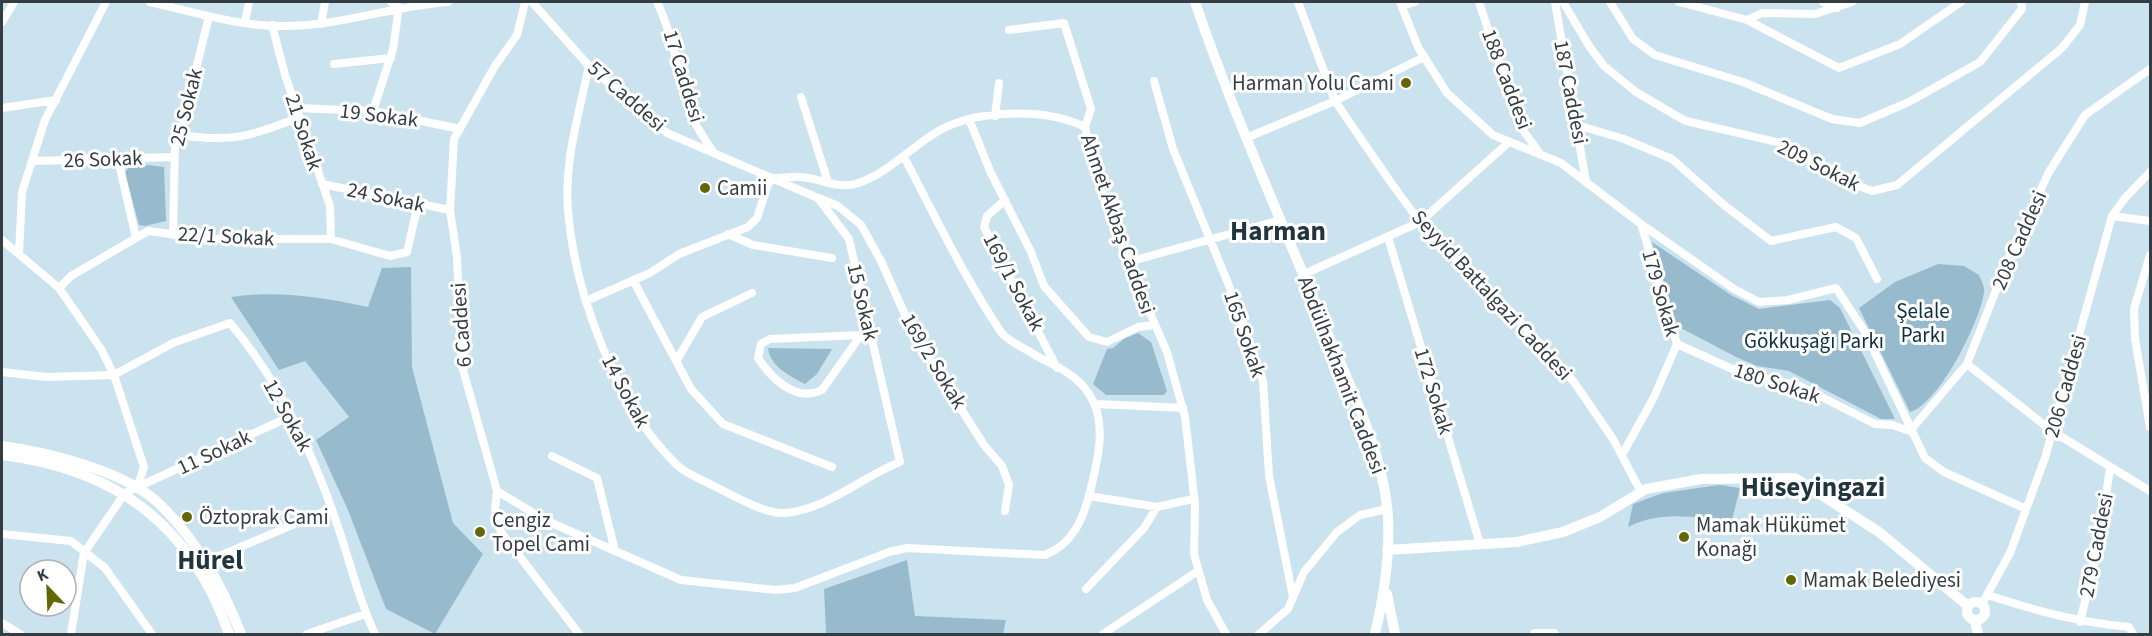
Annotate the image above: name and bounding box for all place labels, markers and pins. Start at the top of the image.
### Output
place label: Harman Yolu Cami [1232,68,1394,98]
marker: Harman Yolu Cami [1399,76,1413,90]
place label: Camii [717,173,767,203]
marker: Camii [698,181,712,195]
place label: Öztoprak Cami [199,502,329,532]
place label: Cengiz Topel Cami [492,505,590,559]
marker: Öztoprak Cami [180,510,194,524]
place label: Mamak Hükümet Konağı [1696,510,1846,564]
marker: Cengiz Topel Cami [473,525,487,539]
marker: Mamak Hükümet Konağı [1677,530,1691,544]
place label: Mamak Belediyesi [1803,565,1961,595]
marker: Mamak Belediyesi [1784,573,1798,587]

